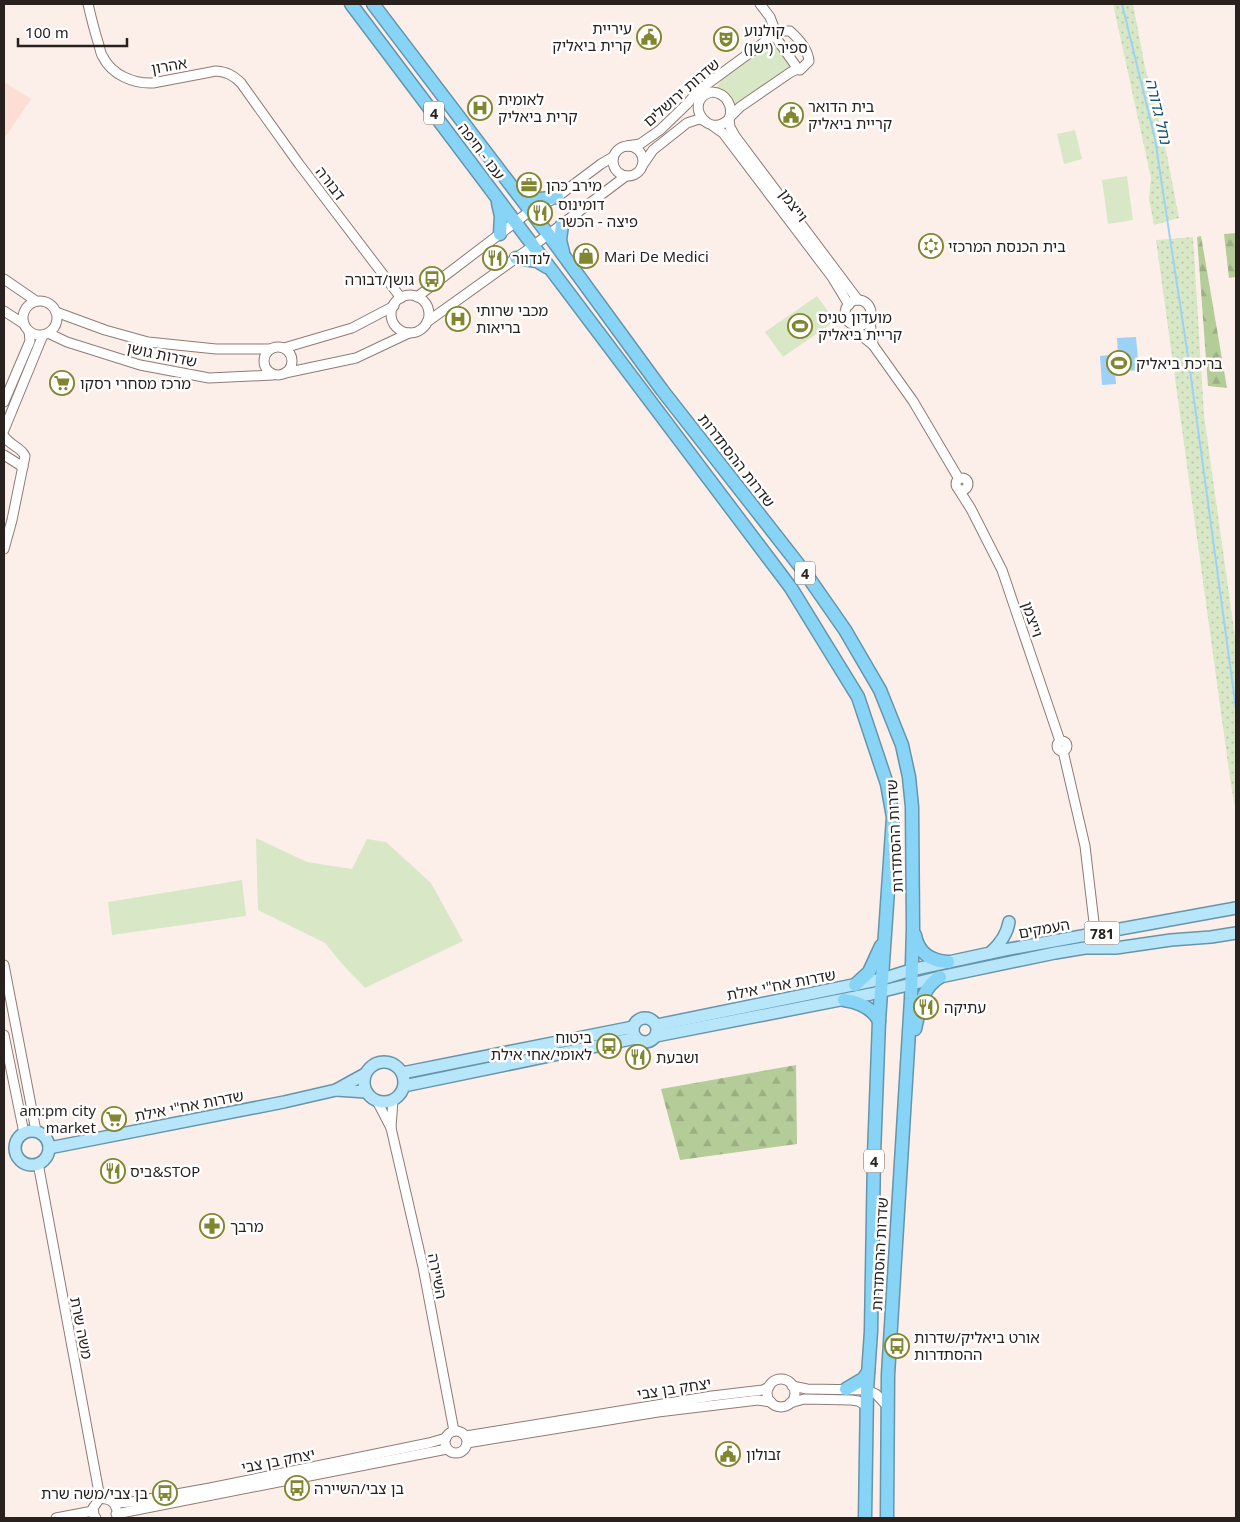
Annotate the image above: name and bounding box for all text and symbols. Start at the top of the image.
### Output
scale bar [18,15,126,47]
place label: עיריית קרית ביאליק [552,18,632,55]
place label: קולנוע ספיר (ישן) [744,20,808,57]
text: 100 m [25,22,69,42]
public building icon: עיריית קרית ביאליק [636,24,662,50]
theatre icon: קולנוע ספיר (ישן) [713,26,739,52]
street label: אהרון [149,52,189,78]
street label: שדרות ירושלים [639,53,723,131]
water label: נחל גדורה [1141,76,1177,147]
place label: לאומית קרית ביאליק [498,89,578,126]
hospital icon: לאומית קרית ביאליק [467,95,493,121]
place label: בית הדואר קריית ביאליק [808,96,892,133]
road number: 4 [424,102,444,125]
public building icon: בית הדואר קריית ביאליק [778,102,804,128]
street label: עכו - חיפה [454,118,510,184]
street label: דבורה [312,162,350,204]
office icon: מירב כהן [516,172,542,198]
place label: מירב כהן [546,175,602,195]
street label: וייצמן [775,184,813,226]
place label: דומינוס פיצה - הכשר [558,194,638,231]
restaurant icon: דומינוס פיצה - הכשר [527,200,553,226]
synagogue icon: בית הכנסת המרכזי [918,233,944,259]
place label: בית הכנסת המרכזי [948,236,1066,256]
shop icon: Mari De Medici [573,243,599,269]
restaurant icon: לנדוור [482,245,508,271]
place label: Mari De Medici [604,246,709,266]
place label: לנדוור [512,248,551,268]
bus stop icon: גושן/דבורה [419,266,445,292]
place label: גושן/דבורה [345,269,414,289]
place label: מכבי שרותי בריאות [476,300,548,337]
hospital icon: מכבי שרותי בריאות [445,306,471,332]
place label: מועדון טניס קריית ביאליק [818,307,902,344]
sports icon: מועדון טניס קריית ביאליק [787,313,813,339]
street label: שדרות גושן [125,337,199,371]
sports icon: בריכת ביאליק [1106,350,1132,376]
place label: בריכת ביאליק [1136,353,1223,373]
supermarket icon: מרכז מסחרי רסקו [49,370,75,396]
place label: מרכז מסחרי רסקו [80,373,191,393]
street label: שדרות ההסתדרות [694,409,780,511]
road number: 4 [795,562,815,584]
street label: וייצמן [1018,598,1048,640]
street label: שדרות ההסתדרות [881,779,907,893]
street label: העמקים [1017,914,1071,942]
road number: 781 [1084,921,1120,944]
street label: שדרות אח"י אילת [725,964,837,1004]
restaurant icon: עתיקה [913,994,939,1020]
place label: עתיקה [944,997,986,1017]
place label: ביטוח לאומי/אחי אילת [491,1027,592,1064]
bus stop icon: ביטוח לאומי/אחי אילת [596,1033,622,1059]
restaurant icon: ושבעת [625,1044,651,1070]
place label: ושבעת [656,1047,699,1067]
street label: שדרות אח"י אילת [133,1085,245,1125]
place label: am:pm city market [19,1100,97,1137]
supermarket icon: am:pm city market [101,1106,127,1132]
road number: 4 [864,1150,884,1172]
restaurant icon: ביס&STOP [100,1158,126,1184]
place label: ביס&STOP [130,1161,200,1181]
street label: שדרות ההסתדרות [866,1197,892,1311]
pharmacy icon: מרבך [199,1213,225,1239]
place label: מרבך [230,1216,264,1236]
street label: השיירה [424,1251,452,1301]
street label: משה שרת [66,1295,98,1361]
place label: אורט ביאליק/שדרות ההסתדרות [914,1327,1040,1364]
bus stop icon: אורט ביאליק/שדרות ההסתדרות [884,1333,910,1359]
street label: יצחק בן צבי [636,1372,712,1404]
public building icon: זבולון [715,1441,741,1467]
street label: יצחק בן צבי [239,1443,317,1477]
place label: זבולון [746,1444,781,1464]
bus stop icon: בן צבי/השיירה [284,1475,310,1501]
place label: בן צבי/השיירה [314,1478,405,1498]
bus stop icon: בן צבי/משה שרת [152,1480,178,1506]
place label: בן צבי/משה שרת [41,1483,148,1503]

